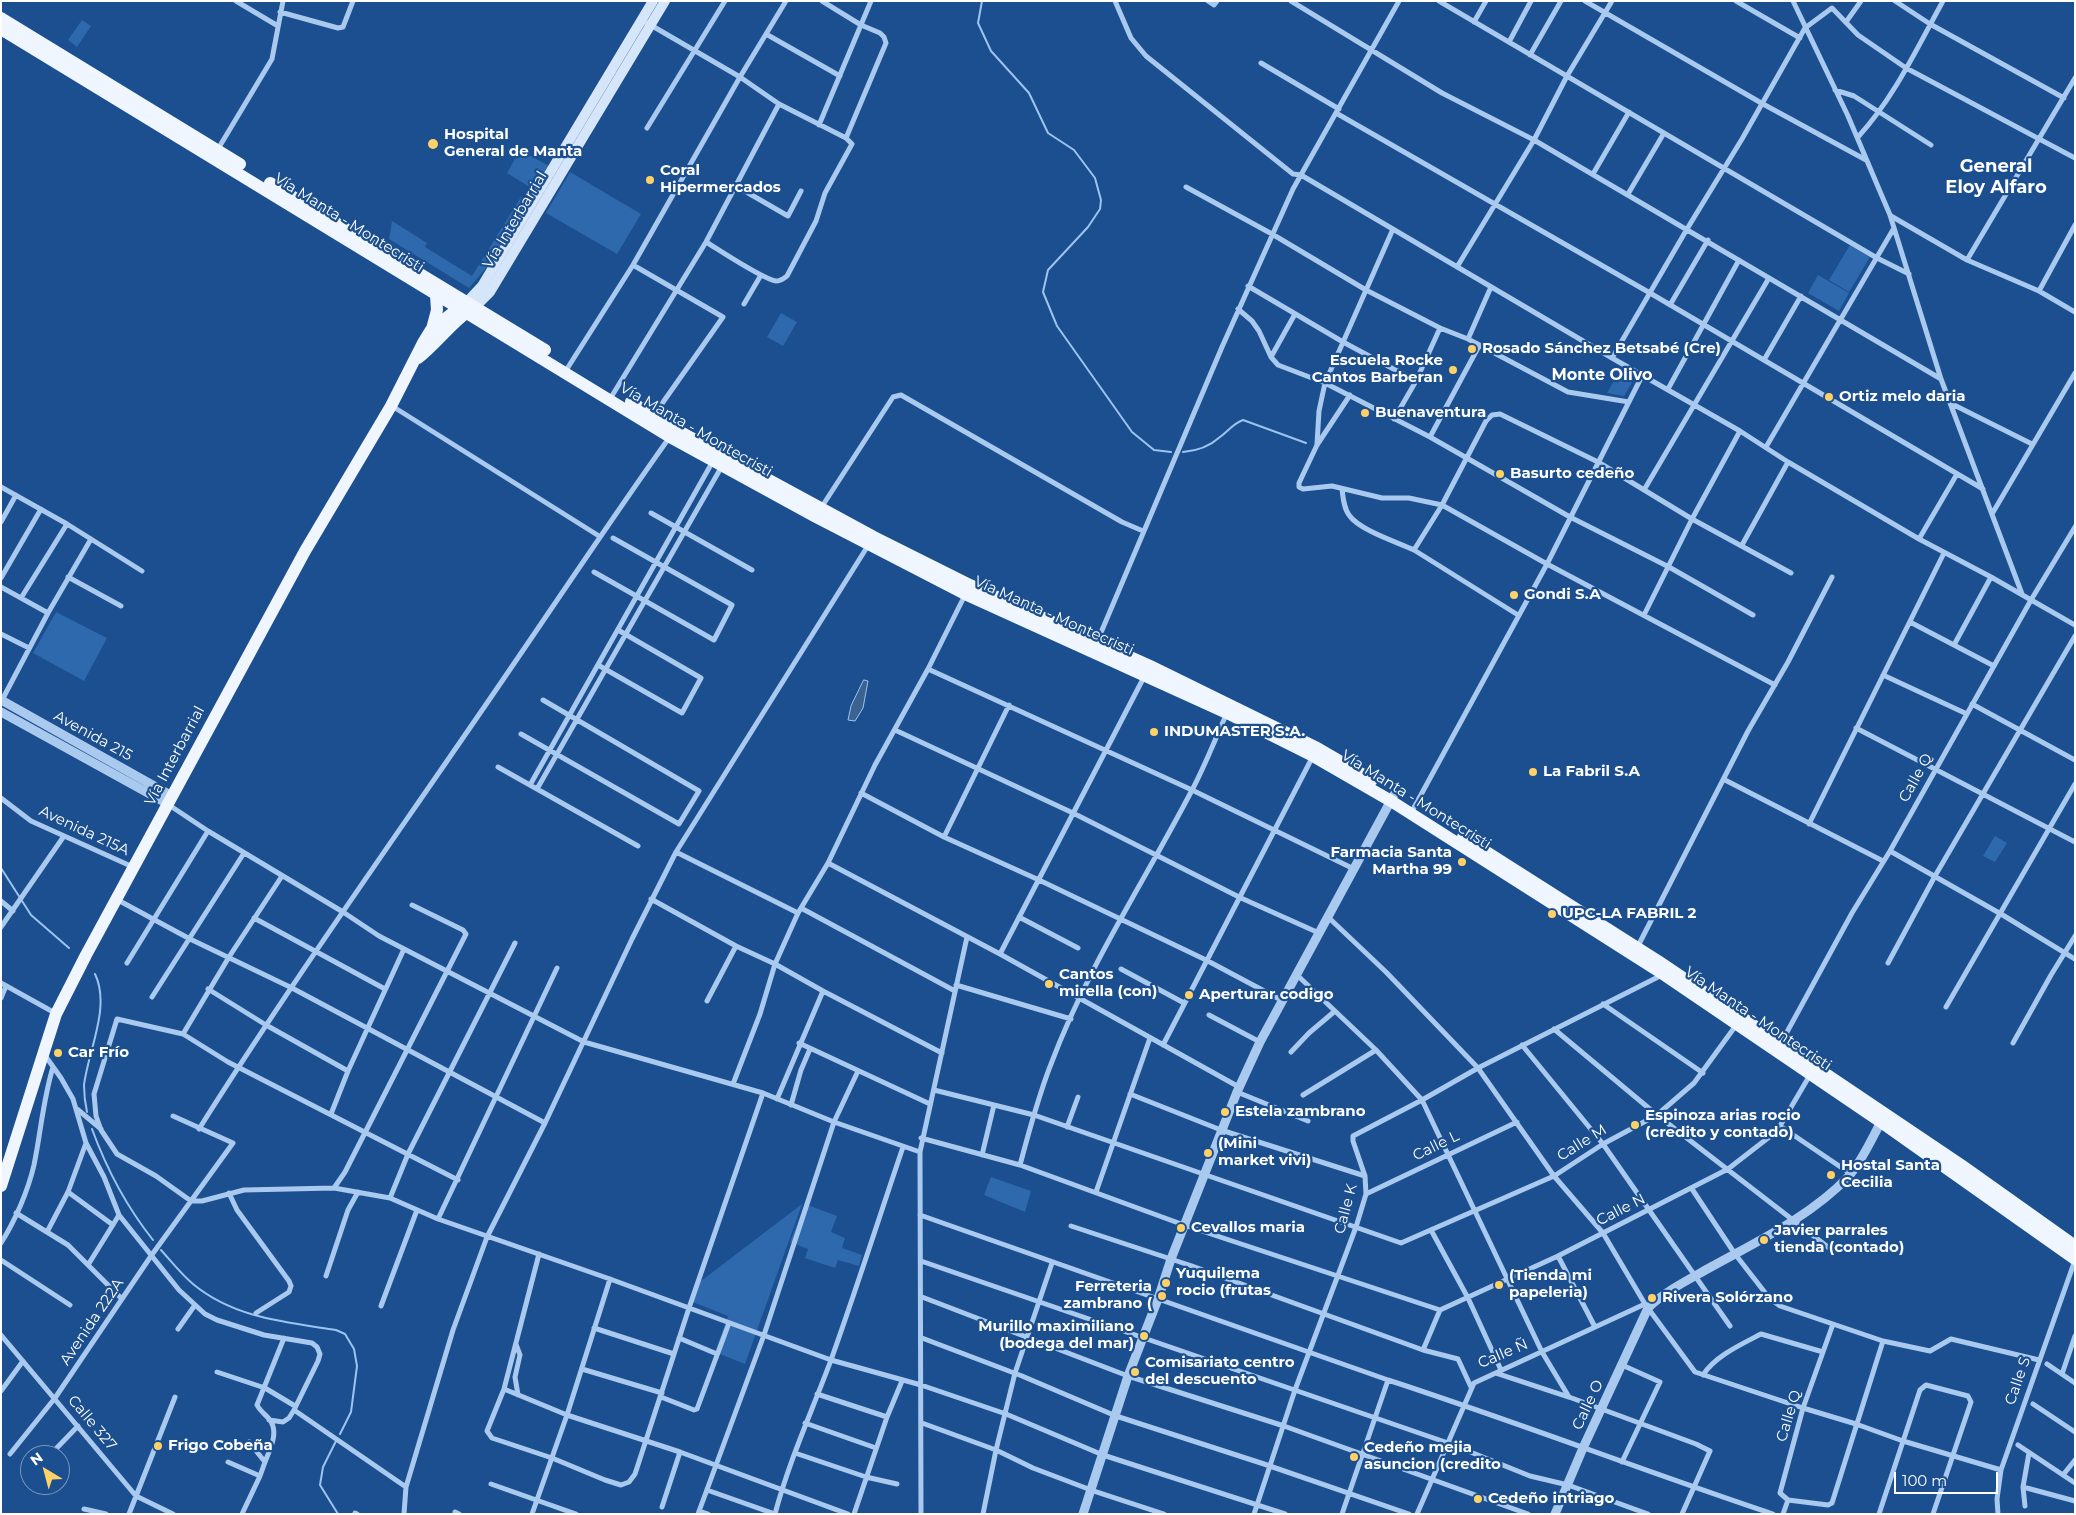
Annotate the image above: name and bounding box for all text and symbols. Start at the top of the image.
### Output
place label: Hospital General de Manta [444,126,582,161]
marker: Hospital General de Manta [426,137,440,151]
district label: General Eloy Alfaro [1945,156,2047,198]
place label: Coral Hipermercados [660,162,781,197]
street label: Vía Interbarrial [479,168,551,272]
street label: Vía Manta - Montecristi [271,169,427,277]
marker: Coral Hipermercados [644,174,656,186]
place label: Rosado Sánchez Betsabé (Cre) [1482,340,1721,358]
marker: Rosado Sánchez Betsabé (Cre) [1466,343,1478,355]
place label: Escuela Rocke Cantos Barberan [1312,352,1443,387]
marker: Escuela Rocke Cantos Barberan [1447,364,1459,376]
district label: Monte Olivo [1551,365,1653,385]
street label: Vía Manta - Montecristi [617,379,775,481]
place label: Ortiz melo daria [1839,388,1965,406]
marker: Ortiz melo daria [1823,391,1835,403]
place label: Buenaventura [1375,404,1486,422]
marker: Buenaventura [1359,407,1371,419]
place label: Basurto cedeño [1510,465,1634,483]
marker: Basurto cedeño [1494,468,1506,480]
street label: Vía Manta - Montecristi [971,573,1137,659]
place label: Gondi S.A [1524,586,1601,604]
marker: Gondi S.A [1508,589,1520,601]
street label: Vía Interbarrial [141,703,209,809]
street label: Avenida 215 [51,707,135,765]
place label: INDUMASTER S.A. [1164,723,1305,741]
marker: INDUMASTER S.A. [1148,726,1160,738]
street label: Vía Manta - Montecristi [1338,746,1494,854]
street label: Calle Q [1895,750,1937,806]
place label: La Fabril S.A [1543,763,1640,781]
marker: La Fabril S.A [1527,766,1539,778]
street label: Avenida 215A [36,802,132,860]
place label: Farmacia Santa Martha 99 [1330,844,1452,879]
marker: Farmacia Santa Martha 99 [1456,856,1468,868]
place label: UPC-LA FABRIL 2 [1562,905,1696,923]
marker: UPC-LA FABRIL 2 [1546,908,1558,920]
street label: Vía Manta - Montecristi [1681,963,1835,1075]
place label: Cantos mirella (con) [1059,966,1157,1001]
marker: Cantos mirella (con) [1043,978,1055,990]
place label: Aperturar codigo [1199,986,1333,1004]
marker: Aperturar codigo [1183,989,1195,1001]
place label: Car Frío [68,1044,129,1062]
marker: Car Frío [52,1047,64,1059]
place label: Estela zambrano [1235,1103,1366,1121]
marker: Estela zambrano [1219,1106,1231,1118]
place label: Espinoza arias rocio (credito y contado) [1645,1107,1801,1142]
marker: Espinoza arias rocio (credito y contado) [1629,1119,1641,1131]
street label: Calle M [1554,1121,1610,1165]
street label: Calle L [1410,1127,1462,1165]
place label: (Mini market vivi) [1218,1135,1311,1170]
marker: (Mini market vivi) [1202,1147,1214,1159]
place label: Hostal Santa Cecilia [1841,1157,1940,1192]
marker: Hostal Santa Cecilia [1825,1169,1837,1181]
street label: Calle K [1331,1182,1361,1236]
street label: Calle N [1593,1190,1649,1230]
place label: Cevallos maria [1191,1219,1305,1237]
marker: Cevallos maria [1175,1222,1187,1234]
place label: Javier parrales tienda (contado) [1774,1222,1904,1257]
marker: Javier parrales tienda (contado) [1758,1234,1770,1246]
place label: Yuquilema rocio (frutas [1176,1265,1271,1300]
place label: (Tienda mi papeleria) [1509,1267,1592,1302]
street label: Avenida 222A [56,1275,128,1369]
marker: Yuquilema rocio (frutas [1160,1277,1172,1289]
place label: Ferreteria zambrano ( [1064,1278,1152,1313]
marker: (Tienda mi papeleria) [1493,1279,1505,1291]
place label: Rivera Solórzano [1662,1289,1793,1307]
marker: Ferreteria zambrano ( [1156,1290,1168,1302]
marker: Rivera Solórzano [1646,1292,1658,1304]
place label: Murillo maximiliano (bodega del mar) [978,1318,1134,1353]
marker: Murillo maximiliano (bodega del mar) [1138,1330,1150,1342]
street label: Calle Ñ [1475,1335,1531,1373]
place label: Comisariato centro del descuento [1145,1354,1295,1389]
street label: Calle S [2001,1355,2035,1407]
marker: Comisariato centro del descuento [1129,1366,1141,1378]
street label: Calle O [1569,1377,1607,1433]
street label: Calle Q [1773,1388,1805,1444]
street label: Calle 327 [64,1392,120,1454]
place label: Frigo Cobeña [168,1437,273,1455]
place label: Cedeño mejia asuncion (credito [1364,1439,1501,1474]
marker: Frigo Cobeña [152,1440,164,1452]
north arrow [20,1445,70,1495]
text: N [27,1448,47,1469]
marker: Cedeño mejia asuncion (credito [1348,1451,1360,1463]
scale bar [1896,1462,2000,1494]
text: 100 m [1902,1471,1947,1490]
place label: Cedeño intriago [1488,1490,1614,1508]
marker: Cedeño intriago [1472,1493,1484,1505]

